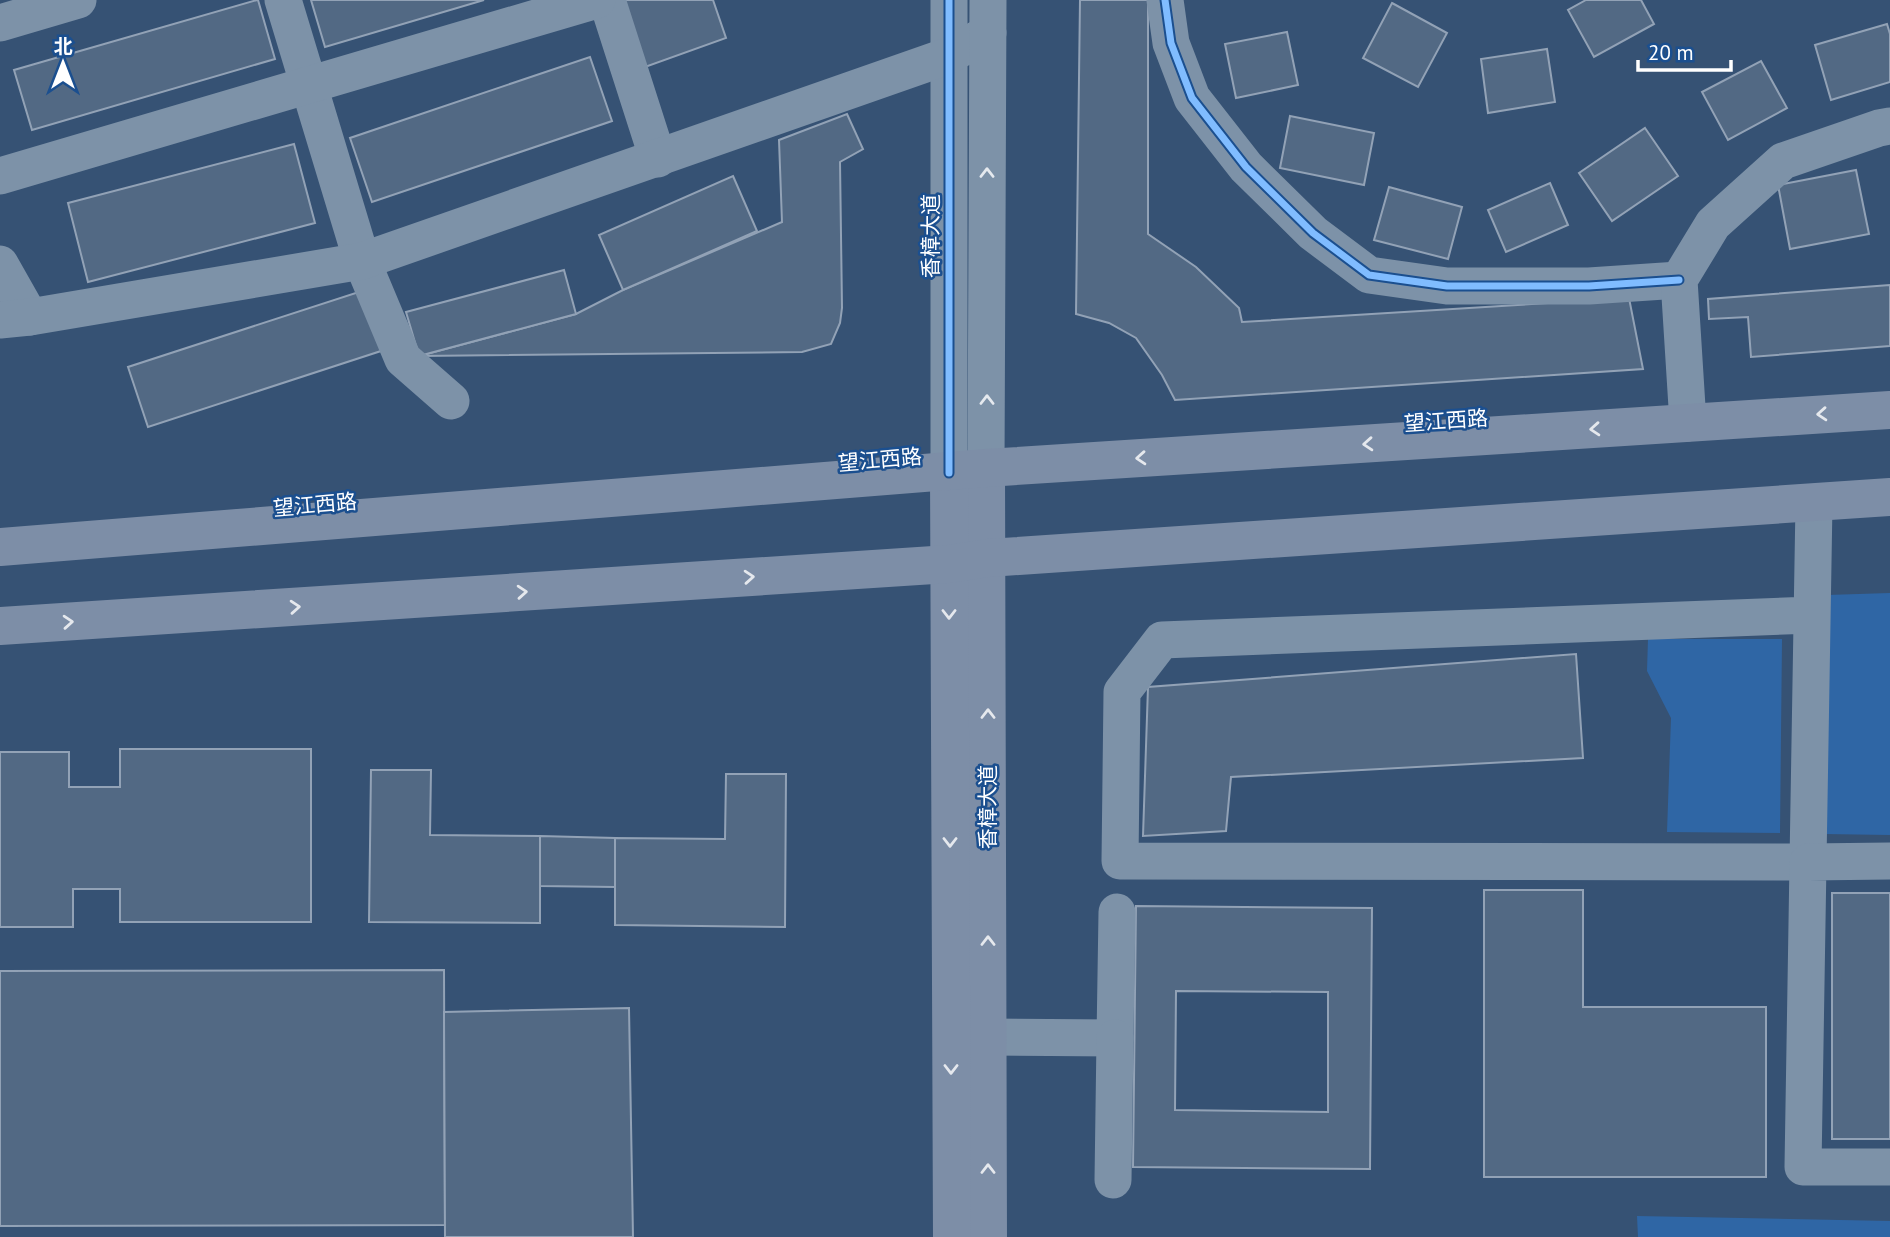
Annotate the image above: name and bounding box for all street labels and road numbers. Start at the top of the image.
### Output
street label: 香樟大道 [917,194,944,278]
street label: 望江西路 [1403,404,1489,437]
street label: 望江西路 [837,442,923,477]
street label: 望江西路 [272,487,358,522]
street label: 香樟大道 [974,765,1001,849]

